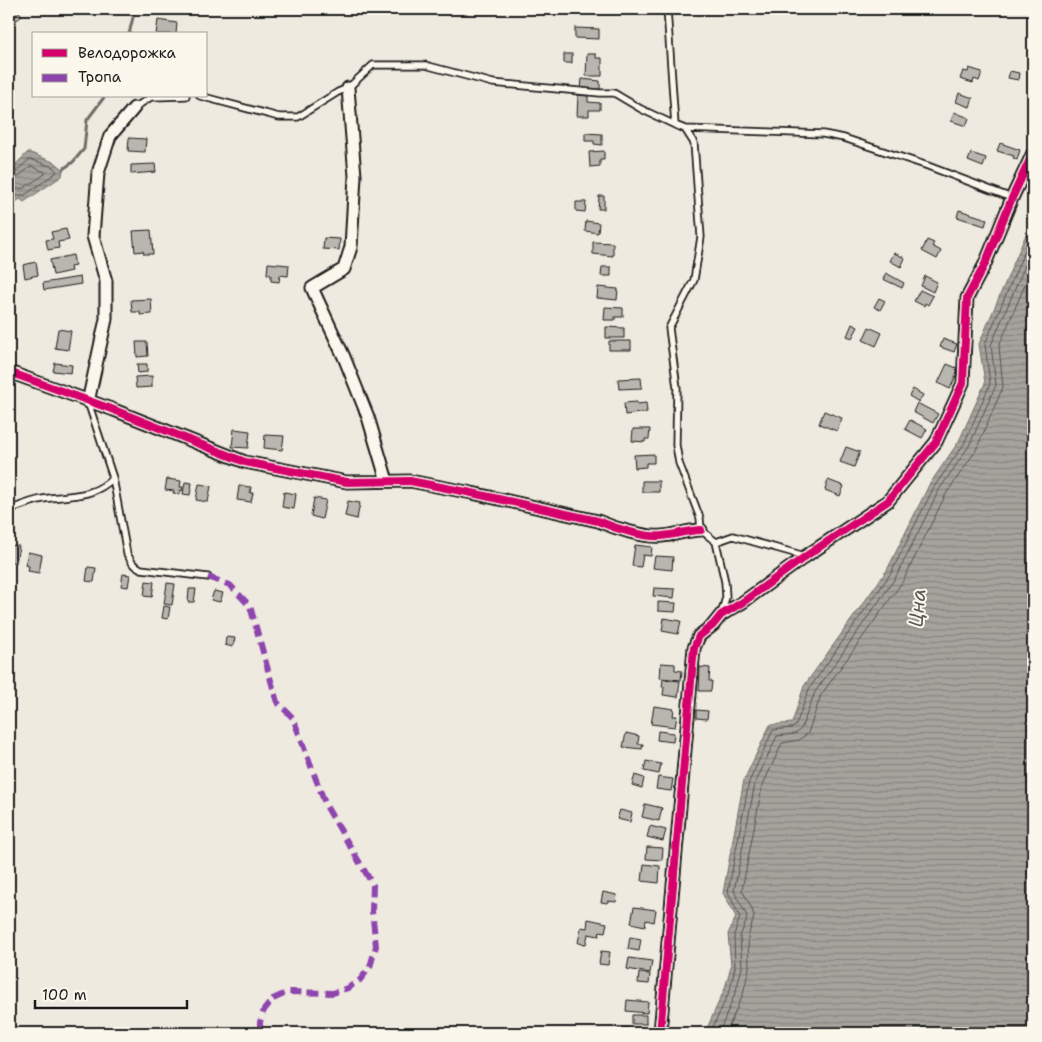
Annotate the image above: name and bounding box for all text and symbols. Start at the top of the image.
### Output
legend [32,32,208,98]
text: Велодорожка [78,43,177,63]
text: Тропа [78,67,122,87]
water label: Цна [902,588,932,628]
scale bar [35,977,188,1009]
text: 100 m [42,985,87,1005]

